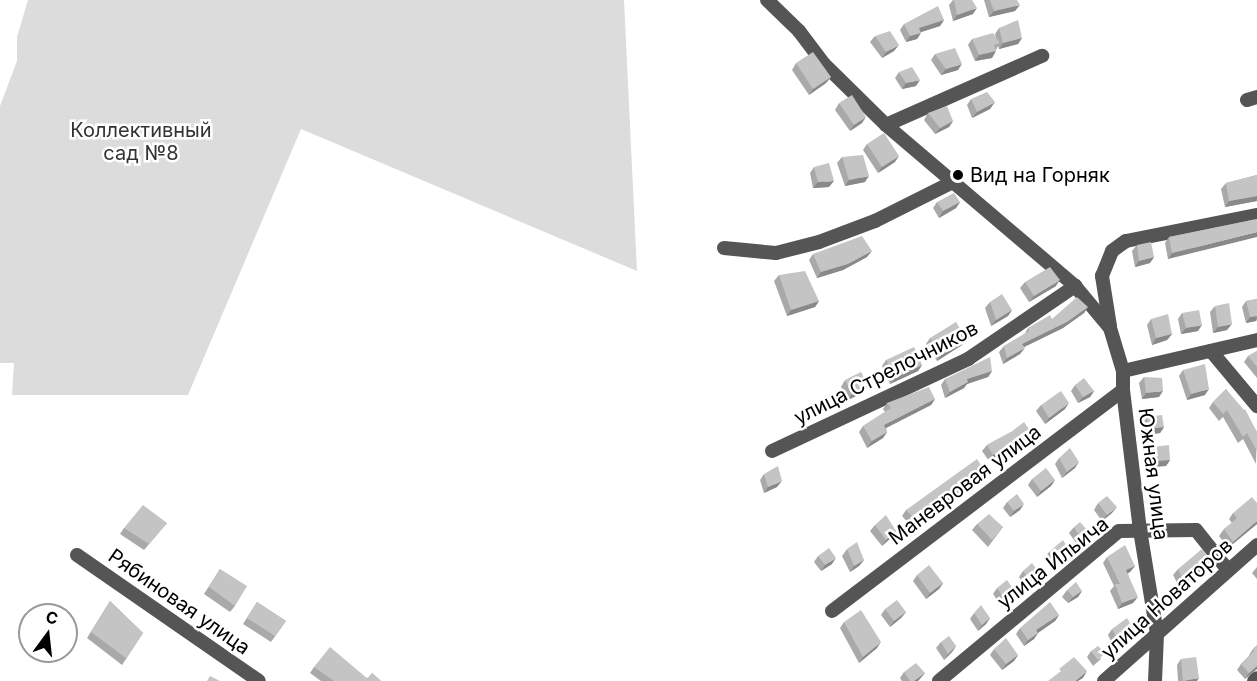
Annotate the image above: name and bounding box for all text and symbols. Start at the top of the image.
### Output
park label: Коллективный сад №8 [70,119,212,166]
place label: Вид на Горняк [970,163,1110,187]
marker: Вид на Горняк [951,168,965,182]
street label: улица Стрелочников [790,316,982,430]
street label: Южная улица [1133,406,1173,542]
street label: Маневровая улица [884,420,1046,550]
street label: улица Ильича [992,512,1114,614]
street label: улица Новаторов [1096,534,1238,664]
street label: Рябиновая улица [104,544,254,660]
north arrow [18,603,78,663]
text: С [44,606,60,629]

